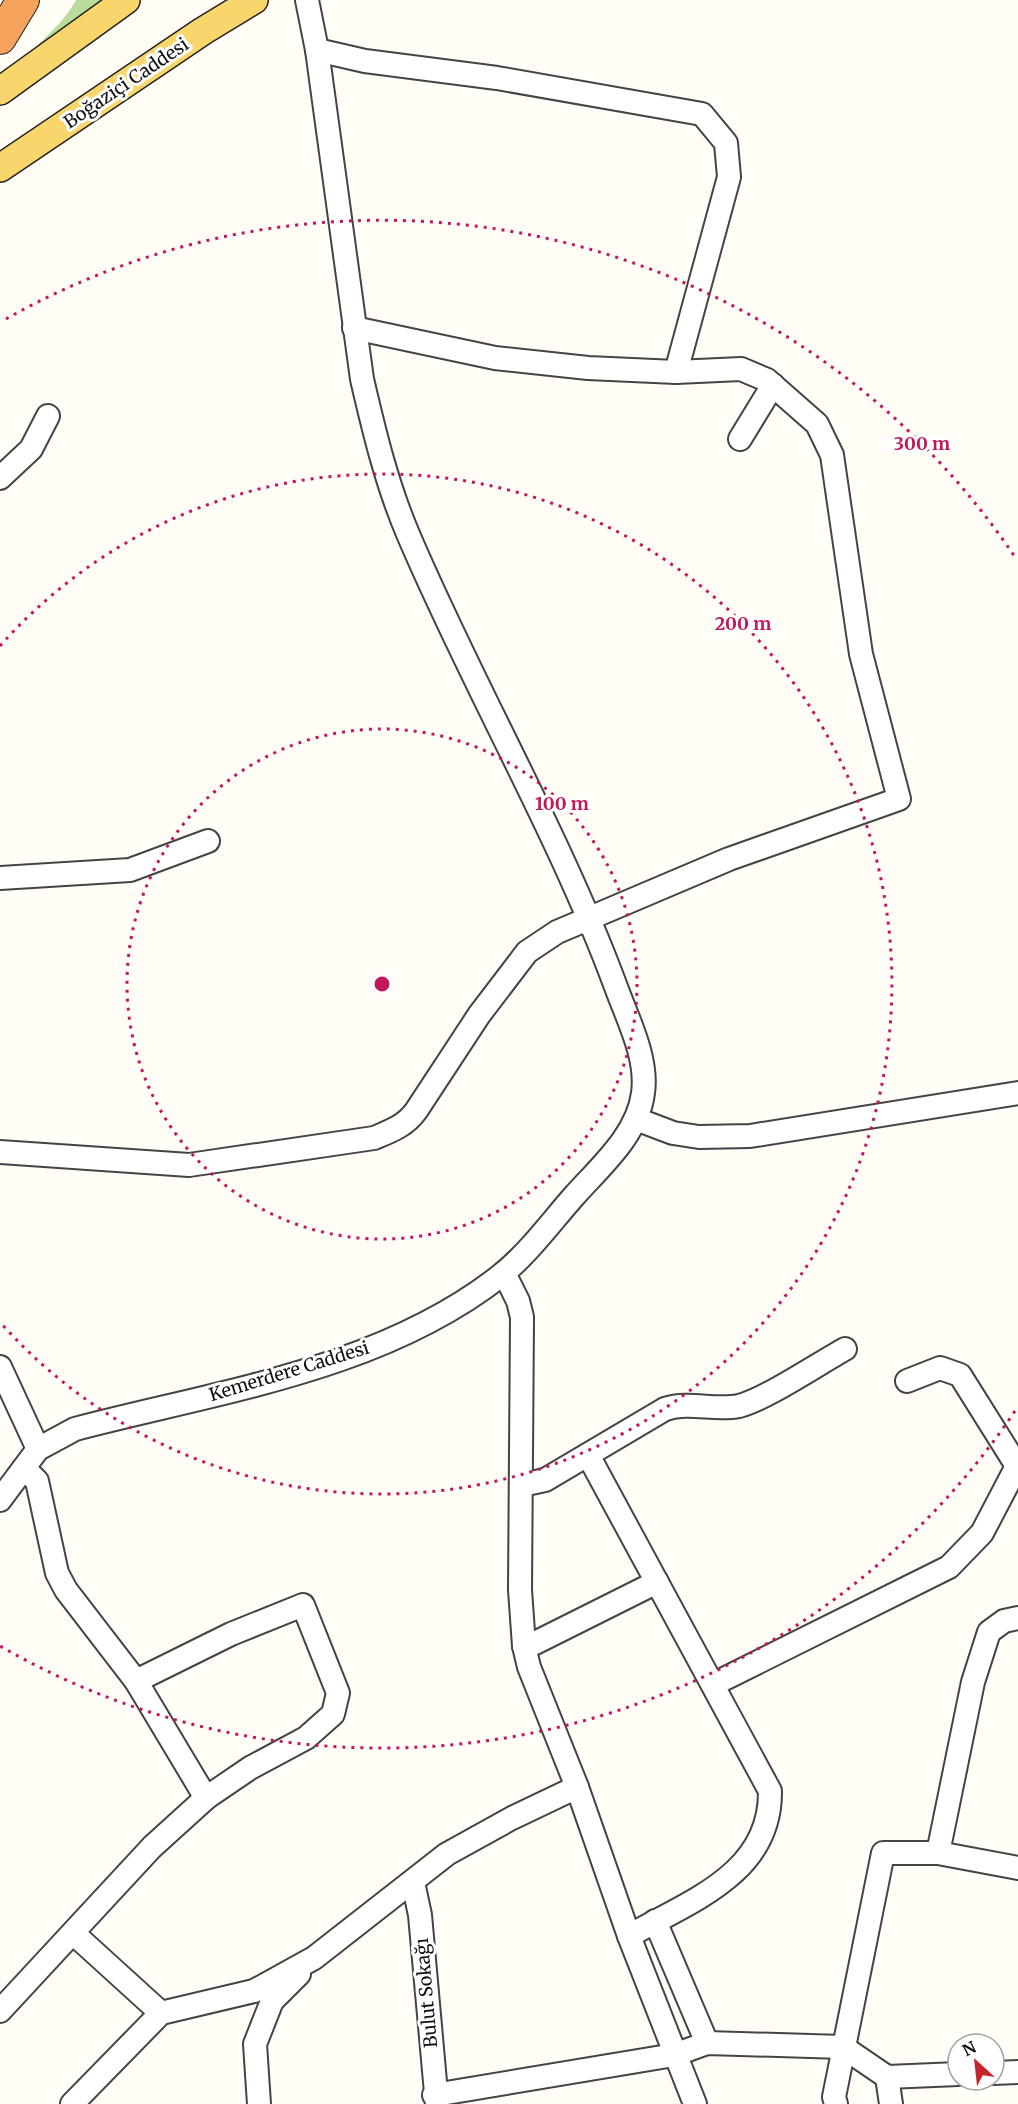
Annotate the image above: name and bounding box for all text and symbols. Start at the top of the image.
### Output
street label: Boğaziçi Caddesi [59,33,193,133]
text: 300 m [894,432,950,455]
text: 200 m [715,612,771,635]
text: 100 m [535,792,589,815]
centre of rings [372,974,392,994]
street label: Kemerdere Caddesi [206,1336,372,1406]
street label: Bulut Sokağı [410,1937,442,2049]
north arrow [946,2032,1006,2092]
text: N [959,2037,980,2060]

